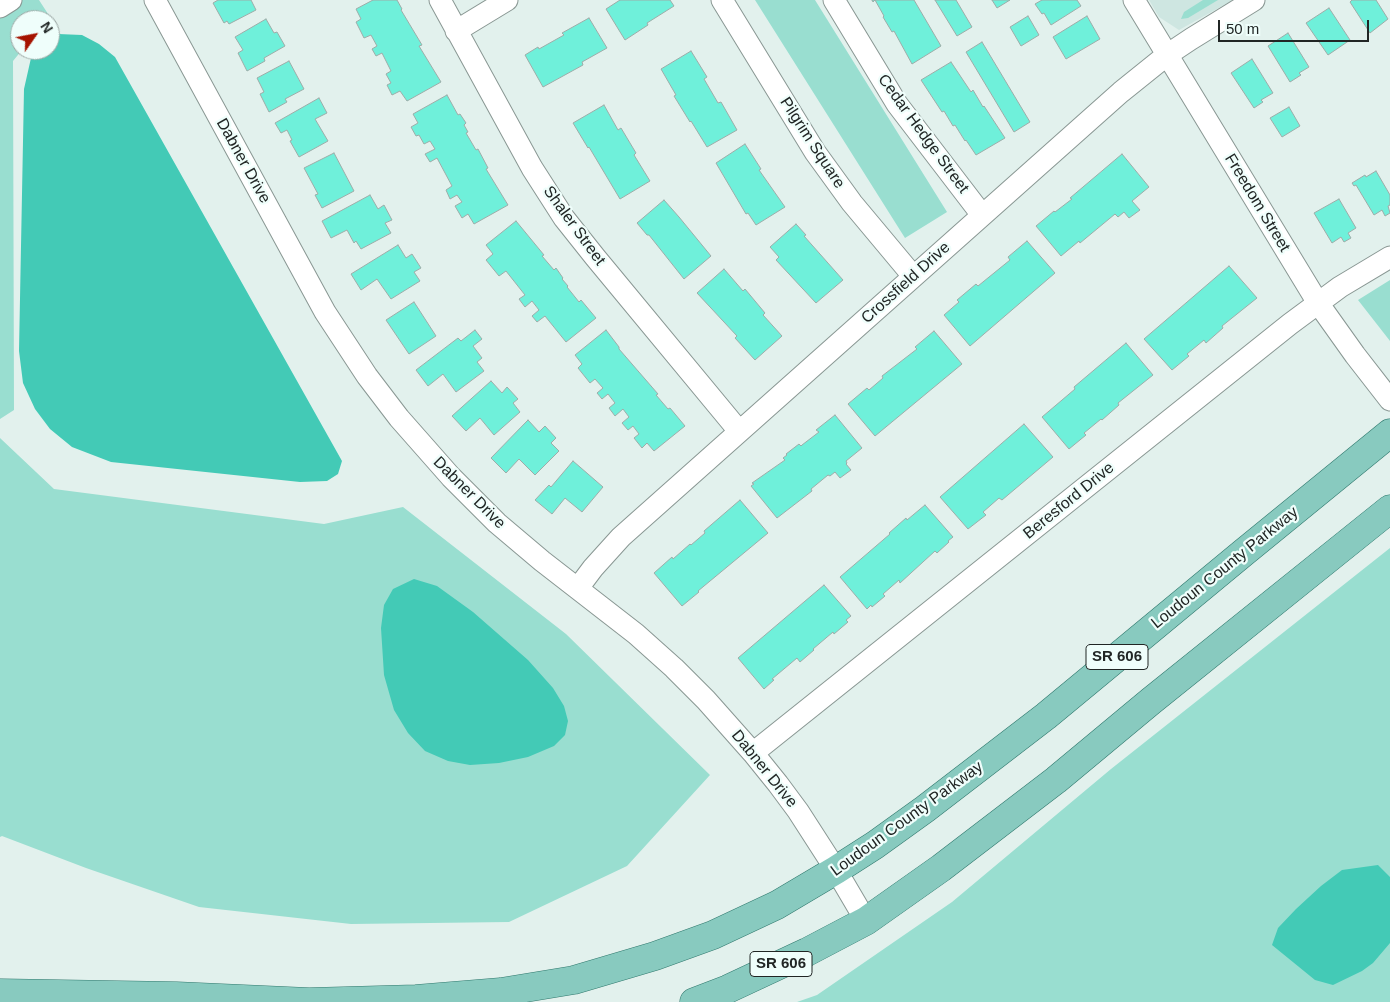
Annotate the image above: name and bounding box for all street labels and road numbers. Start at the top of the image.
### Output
street label: Cedar Hedge Street [873,71,973,197]
street label: Pilgrim Square [775,94,849,192]
street label: Dabner Drive [212,115,274,207]
street label: Freedom Street [1220,150,1294,256]
street label: Shaler Street [539,183,609,269]
street label: Crossfield Drive [858,238,954,328]
street label: Dabner Drive [429,453,509,533]
street label: Beresford Drive [1020,459,1118,543]
street label: Loudoun County Parkway [1148,503,1302,633]
road number: SR 606 [1086,644,1148,670]
street label: Dabner Drive [727,726,801,812]
street label: Loudoun County Parkway [827,757,987,881]
road number: SR 606 [750,952,812,976]

